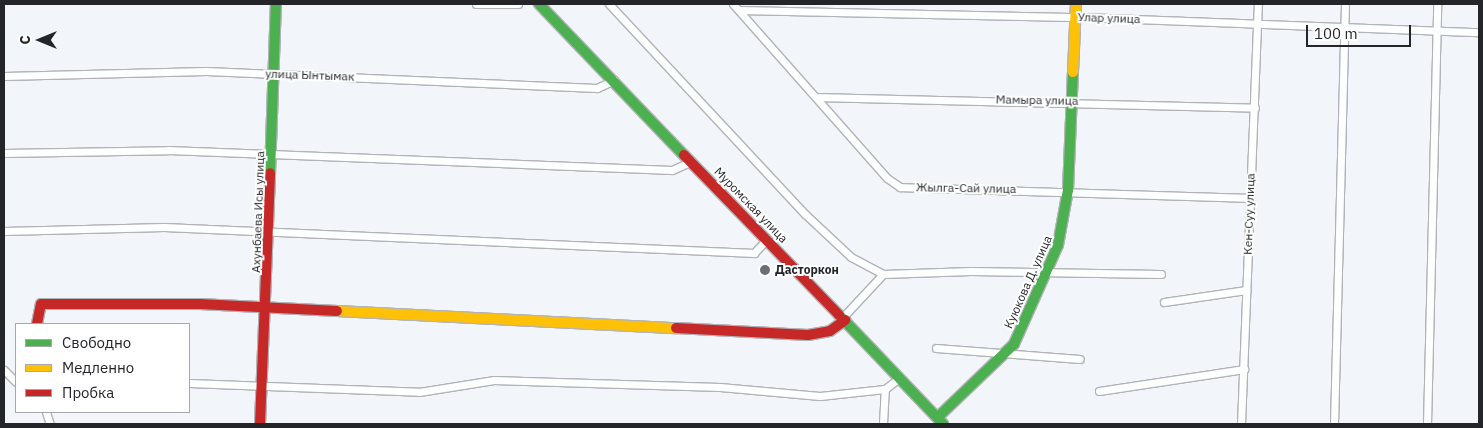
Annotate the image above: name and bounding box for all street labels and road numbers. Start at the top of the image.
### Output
street label: Улар улица [1077,10,1141,26]
street label: улица Ынтымак [265,66,355,84]
street label: Мамыра улица [996,92,1078,108]
street label: Ахунбаева Исы улица [249,151,267,273]
street label: Муромская улица [711,164,791,246]
street label: Кен-Суу улица [1240,173,1258,255]
street label: Жылга-Сай улица [916,180,1016,196]
street label: Куюкова Д. улица [1001,233,1055,331]

